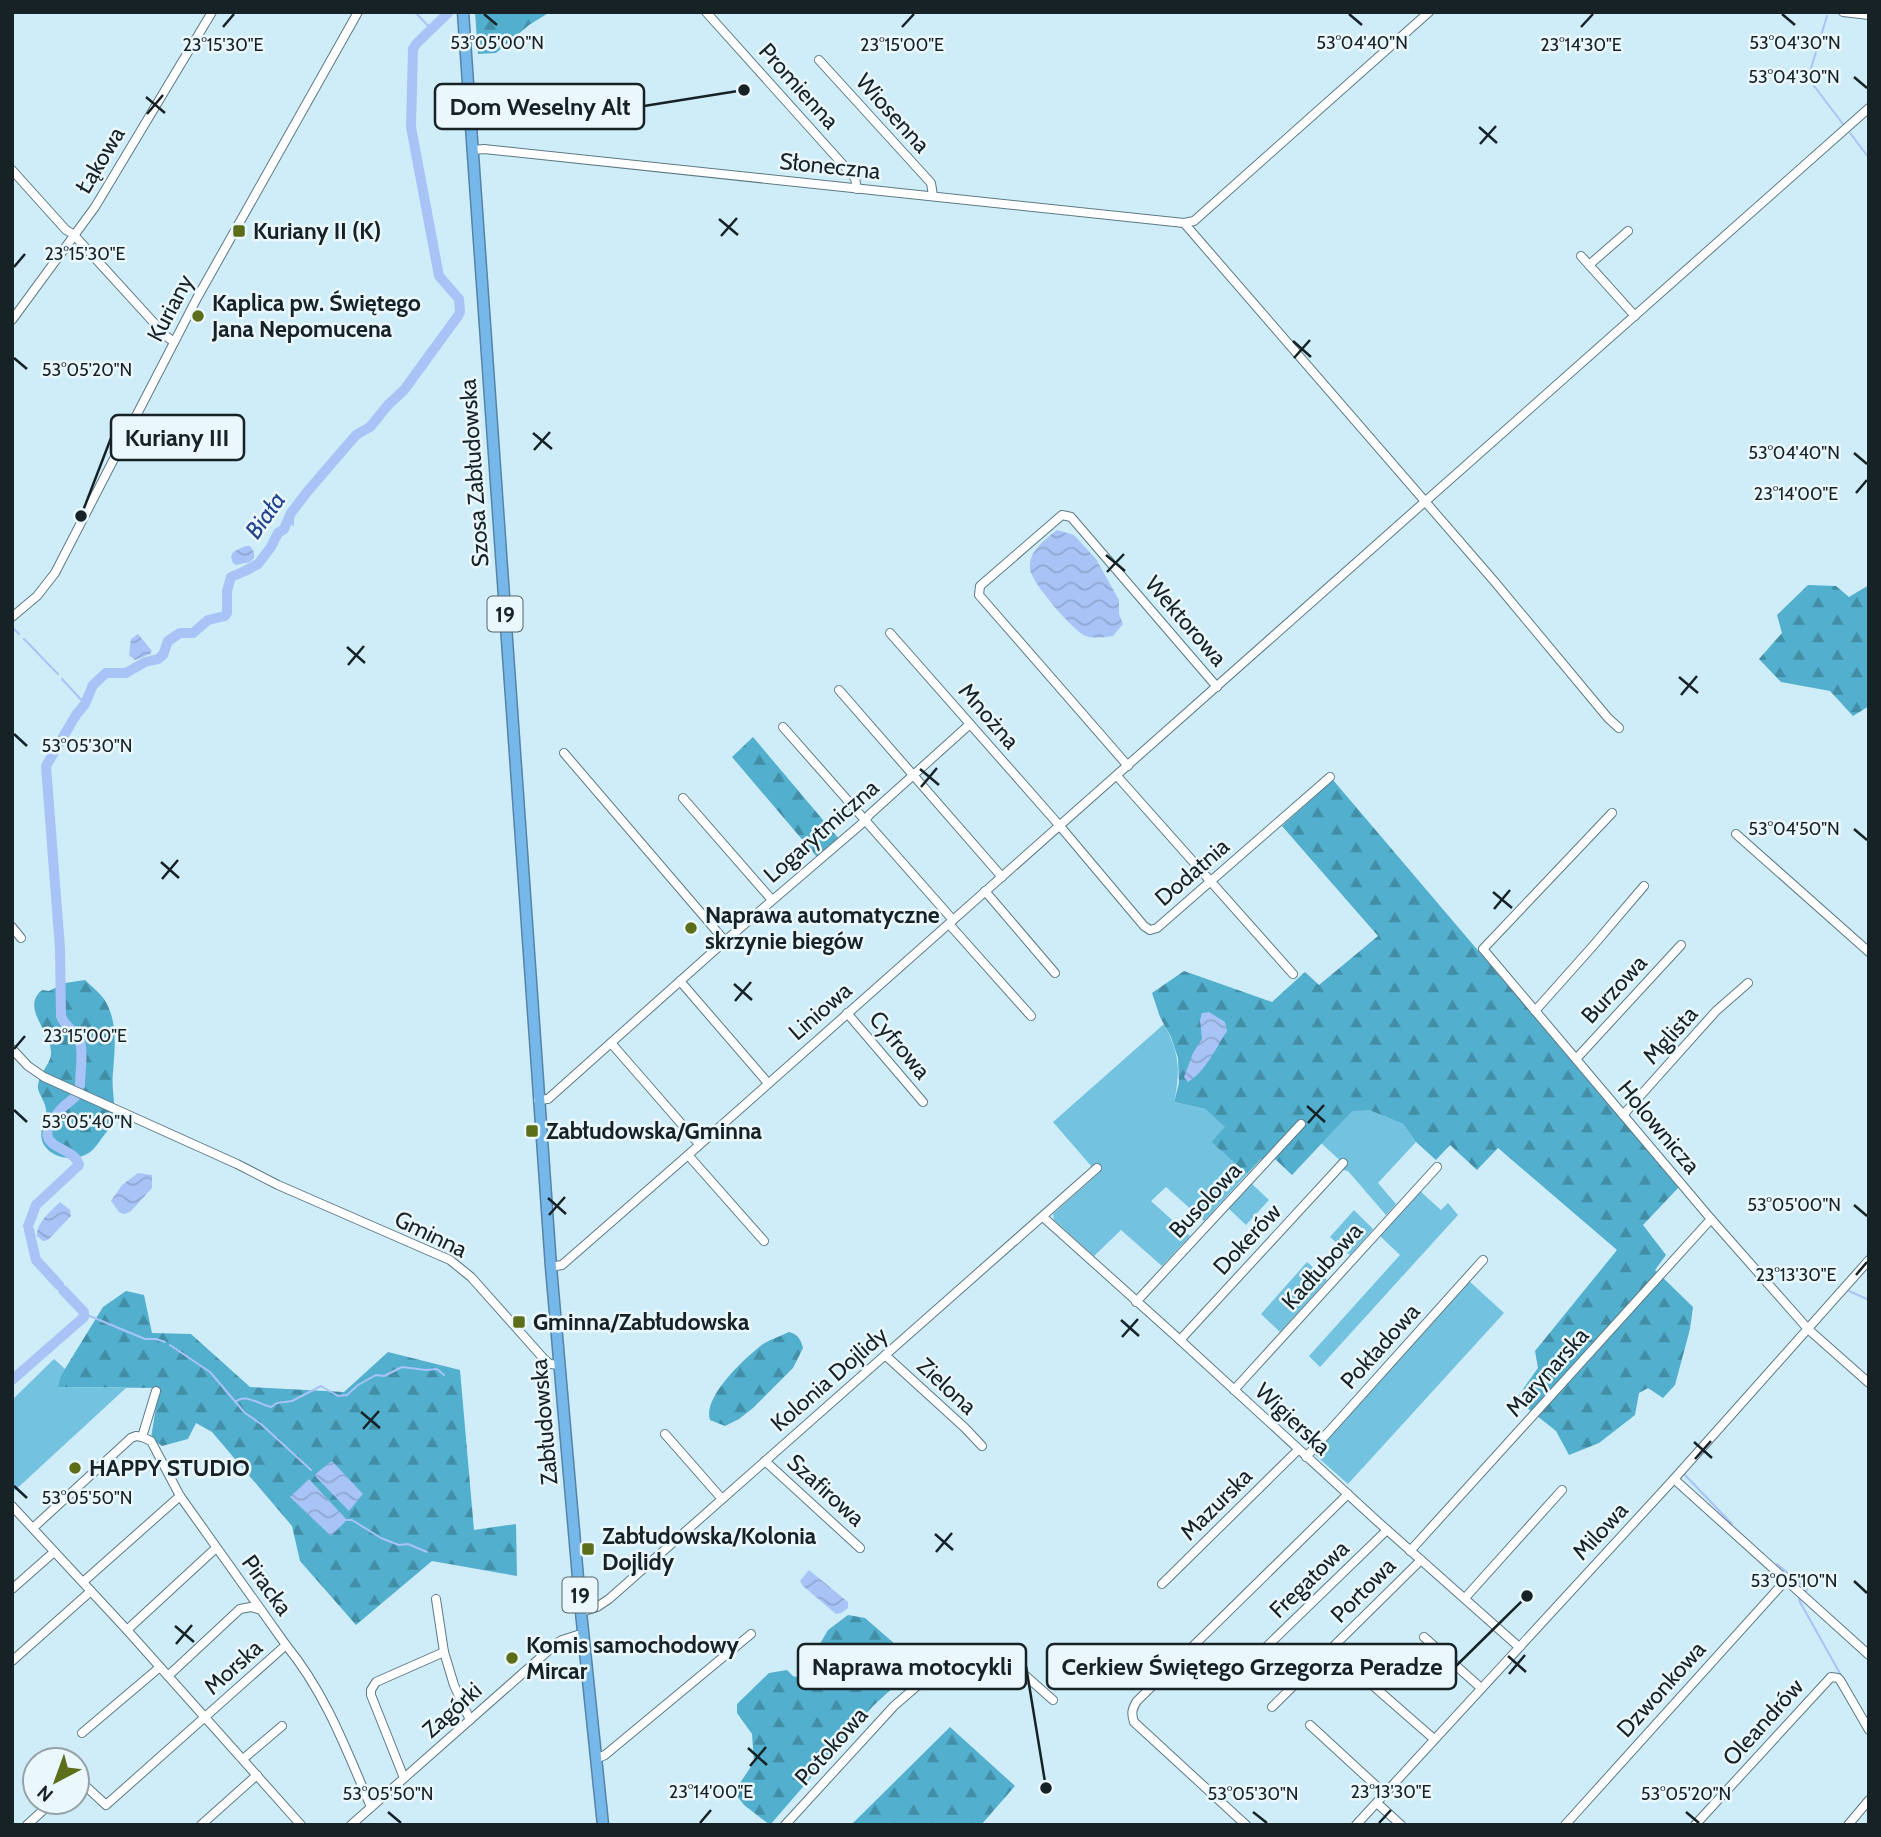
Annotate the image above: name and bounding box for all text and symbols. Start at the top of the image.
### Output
text: 53°05'00"N [450,32,544,54]
text: 53°04'40"N [1316,32,1408,54]
text: 53°04'30"N [1749,32,1841,54]
text: 23°15'30"E [182,34,264,56]
text: 23°15'00"E [860,34,944,56]
text: 23°14'30"E [1540,34,1622,56]
street label: Promienna [753,37,845,135]
text: 53°04'30"N [1748,66,1840,88]
street label: Wiosenna [850,68,936,158]
callout: Dom Weselny Alt [435,84,644,129]
text: Dom Weselny Alt [450,92,630,121]
street label: Łąkowa [69,122,131,198]
street label: Słoneczna [778,147,882,185]
place label: Kuriany II (K) [253,217,381,245]
marker: Kuriany II (K) [231,223,247,239]
text: 23°15'30"E [44,243,126,265]
street label: Kuriany [141,269,199,346]
place label: Kaplica pw. Świętego Jana Nepomucena [211,289,421,343]
marker: Kaplica pw. Świętego Jana Nepomucena [190,308,206,324]
text: 53°05'20"N [42,359,132,381]
street label: Szosa Zabłudowska [453,378,495,568]
callout: Kuriany III [111,415,244,460]
text: Kuriany III [125,423,229,452]
text: 53°04'40"N [1748,442,1840,464]
text: 23°14'00"E [1754,483,1838,505]
water label: Biała [239,486,291,544]
street label: Wektorowa [1139,570,1233,672]
road number: 19 [488,596,522,632]
street label: Mnożna [953,677,1025,755]
text: 53°05'30"N [42,735,132,757]
street label: Logarytmiczna [758,773,884,889]
text: 53°04'50"N [1748,818,1840,840]
street label: Dodatnia [1149,832,1235,912]
place label: Naprawa automatyczne skrzynie biegów [705,901,940,955]
marker: Naprawa automatyczne skrzynie biegów [683,920,699,936]
street label: Burzowa [1575,949,1653,1029]
street label: Liniowa [783,976,857,1046]
street label: Mglista [1637,1000,1703,1070]
street label: Cyfrowa [863,1005,937,1085]
text: 23°15'00"E [43,1025,127,1047]
street label: Holownicza [1612,1075,1706,1179]
text: 53°05'40"N [41,1111,133,1133]
place label: Zabłudowska/Gminna [546,1117,763,1145]
marker: Zabłudowska/Gminna [524,1123,540,1139]
street label: Busolowa [1163,1156,1247,1244]
text: 53°05'00"N [1747,1194,1841,1216]
street label: Dokerów [1207,1197,1287,1280]
street label: Gminna [390,1205,472,1263]
street label: Kadłubowa [1276,1217,1368,1315]
text: 23°13'30"E [1755,1264,1837,1286]
street label: Pokładowa [1334,1298,1426,1394]
place label: Gminna/Zabłudowska [533,1308,750,1336]
marker: Gminna/Zabłudowska [511,1314,527,1330]
street label: Kolonia Dojlidy [765,1320,893,1437]
street label: Marynarska [1500,1322,1594,1422]
street label: Zielona [911,1352,983,1420]
street label: Zabłudowska [525,1358,563,1486]
street label: Wigierska [1249,1377,1337,1461]
street label: Szafirowa [782,1448,870,1532]
place label: HAPPY STUDIO [89,1454,250,1482]
marker: HAPPY STUDIO [67,1460,83,1476]
street label: Mazurska [1174,1462,1258,1546]
text: 53°05'50"N [42,1487,132,1509]
street label: Milowa [1566,1496,1634,1566]
place label: Zabłudowska/Kolonia Dojlidy [602,1522,817,1576]
street label: Fregatowa [1263,1534,1355,1624]
marker: Zabłudowska/Kolonia Dojlidy [580,1541,596,1557]
street label: Piracka [236,1549,298,1621]
street label: Portowa [1325,1552,1401,1628]
text: 53°05'10"N [1750,1570,1838,1592]
road number: 19 [562,1578,598,1612]
place label: Komis samochodowy Mircar [526,1631,739,1685]
street label: Morska [198,1633,268,1701]
street label: Dzwonkowa [1611,1635,1711,1743]
callout: Naprawa motocykli [798,1644,1026,1689]
callout: Cerkiew Świętego Grzegorza Peradze [1047,1644,1456,1689]
marker: Komis samochodowy Mircar [504,1650,520,1666]
text: Naprawa motocykli [812,1652,1012,1681]
text: Cerkiew Świętego Grzegorza Peradze [1061,1652,1443,1681]
street label: Oleandrów [1717,1672,1810,1771]
street label: Zagórki [417,1676,487,1744]
street label: Potokowa [789,1701,873,1791]
north arrow [21,1746,91,1816]
text: N [33,1780,58,1807]
text: 23°14'00"E [669,1781,753,1803]
text: 23°13'30"E [1350,1781,1432,1803]
text: 53°05'50"N [343,1783,433,1805]
text: 53°05'30"N [1208,1783,1298,1805]
text: 53°05'20"N [1641,1783,1731,1805]

